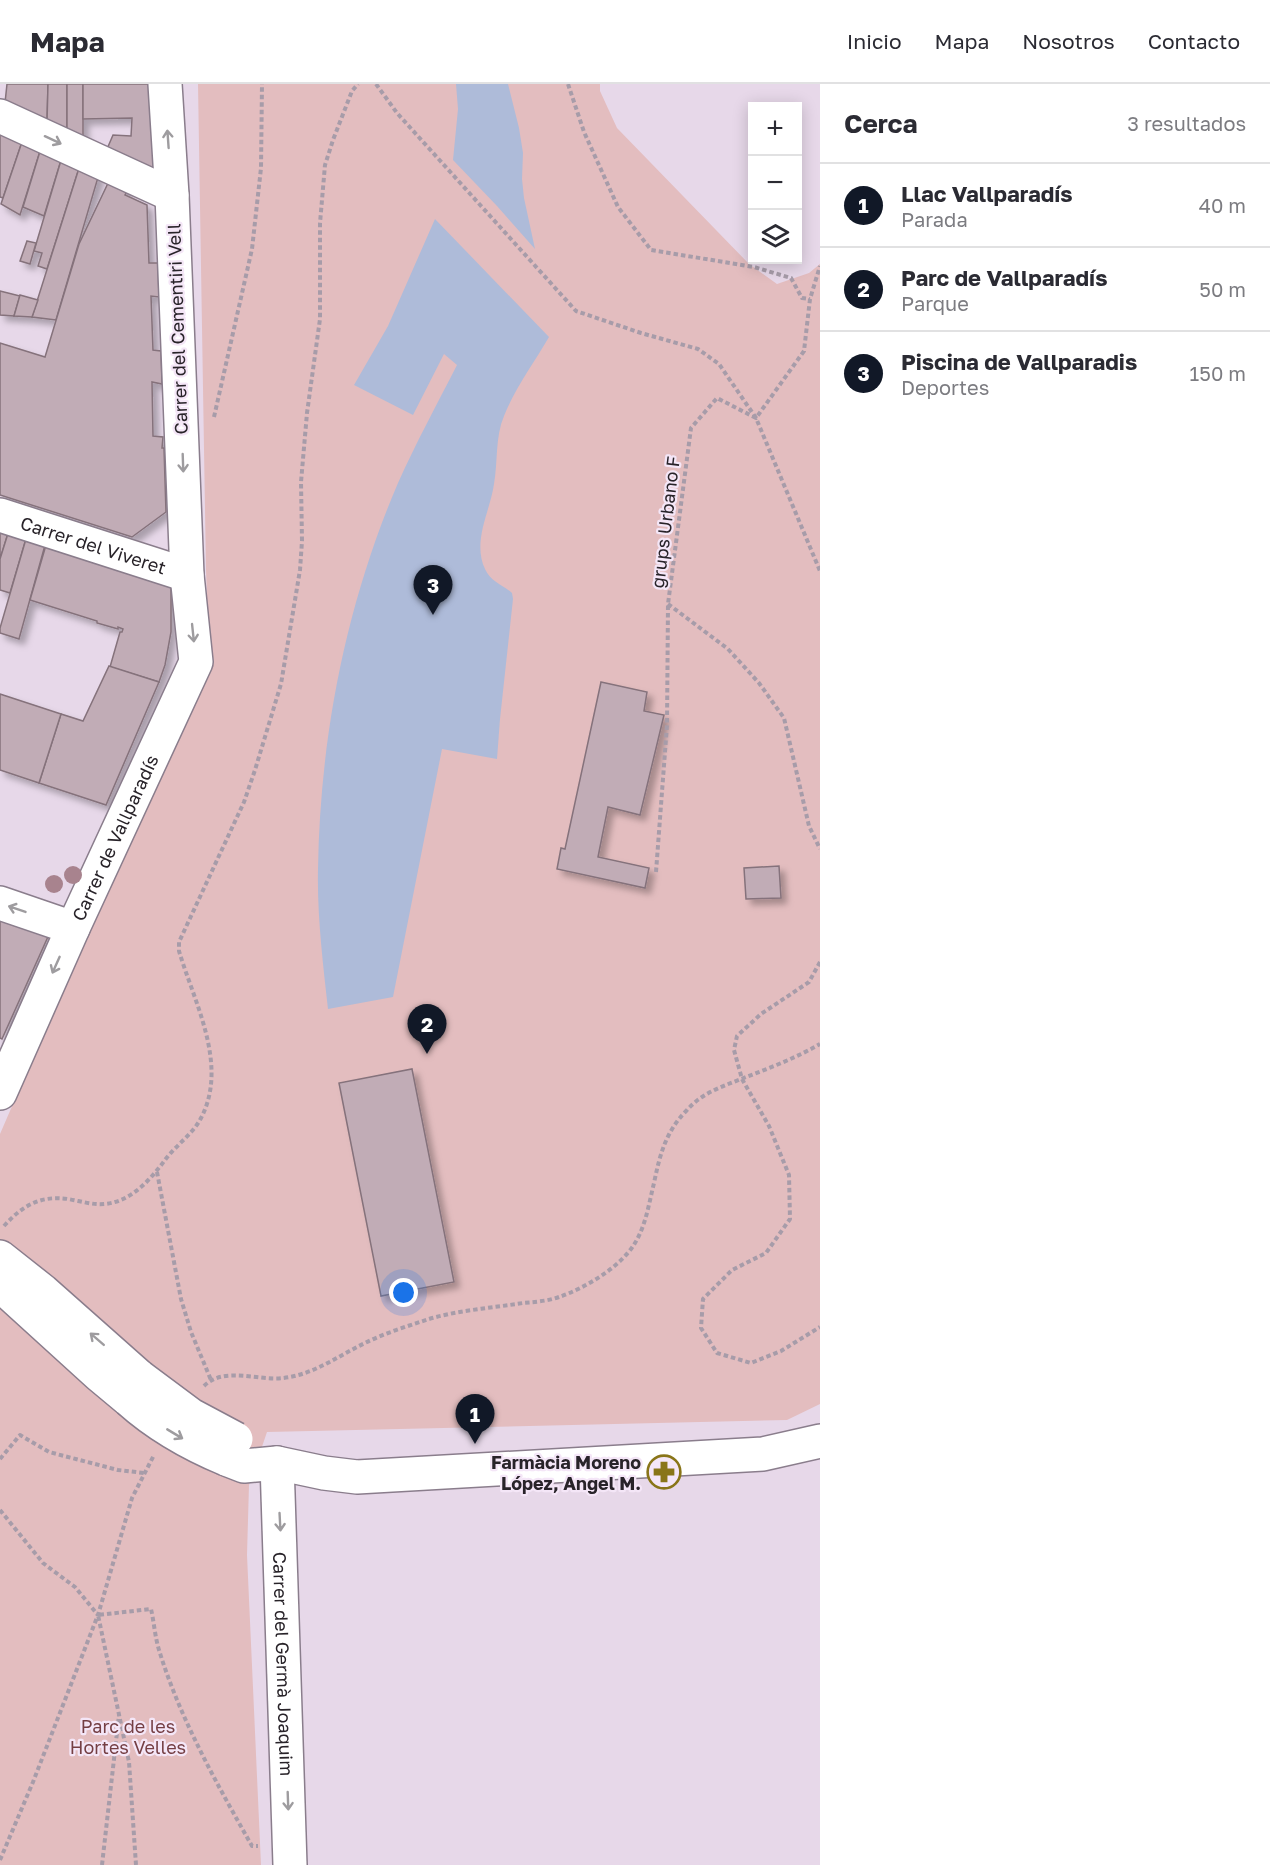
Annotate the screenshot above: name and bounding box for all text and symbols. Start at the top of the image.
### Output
text: Mapa [30,25,105,58]
text: Inicio [847,28,902,54]
text: Mapa [935,28,989,54]
text: Nosotros [1022,28,1115,54]
text: Contacto [1148,28,1240,54]
map controls [748,102,802,264]
button: + [748,102,802,156]
text: Cerca [844,108,918,139]
text: 3 resultados [1127,111,1246,135]
one-way arrow [163,130,174,150]
one-way arrow [44,135,62,147]
button: − [748,156,802,210]
text: Llac Vallparadís [901,180,1073,207]
text: 1 [858,193,869,217]
text: 40 m [1199,193,1246,217]
text: Parada [901,207,968,231]
button: layers [748,210,802,264]
street label: Carrer del Cementiri Vell [162,223,192,435]
text: Parc de Vallparadís [901,264,1107,291]
text: 2 [857,277,870,301]
text: 50 m [1199,277,1246,301]
text: Parque [901,291,969,315]
text: Piscina de Vallparadis [901,348,1137,375]
text: 3 [857,361,870,385]
text: 150 m [1190,361,1246,385]
text: Deportes [901,375,989,399]
one-way arrow [177,452,188,472]
street label: grups Urbano F [646,455,684,589]
street label: Carrer del Viveret [18,511,169,579]
pin: 3 [414,566,452,615]
one-way arrow [188,623,199,643]
street label: Carrer de Vallparadís [67,751,163,924]
one-way arrow [8,902,26,913]
one-way arrow [50,956,62,974]
pin: 2 [408,1004,446,1054]
your location [389,1278,418,1307]
one-way arrow [89,1332,105,1346]
pin: 1 [456,1394,494,1444]
one-way arrow [166,1428,183,1440]
place label: Farmàcia Moreno López, Angel M. [491,1451,641,1494]
pharmacy icon: Farmàcia Moreno López, Angel M. [646,1454,682,1490]
one-way arrow [274,1511,285,1531]
street label: Carrer del Germà Joaquim [269,1551,298,1776]
park label: Parc de les Hortes Velles [70,1715,186,1758]
one-way arrow [282,1790,293,1810]

